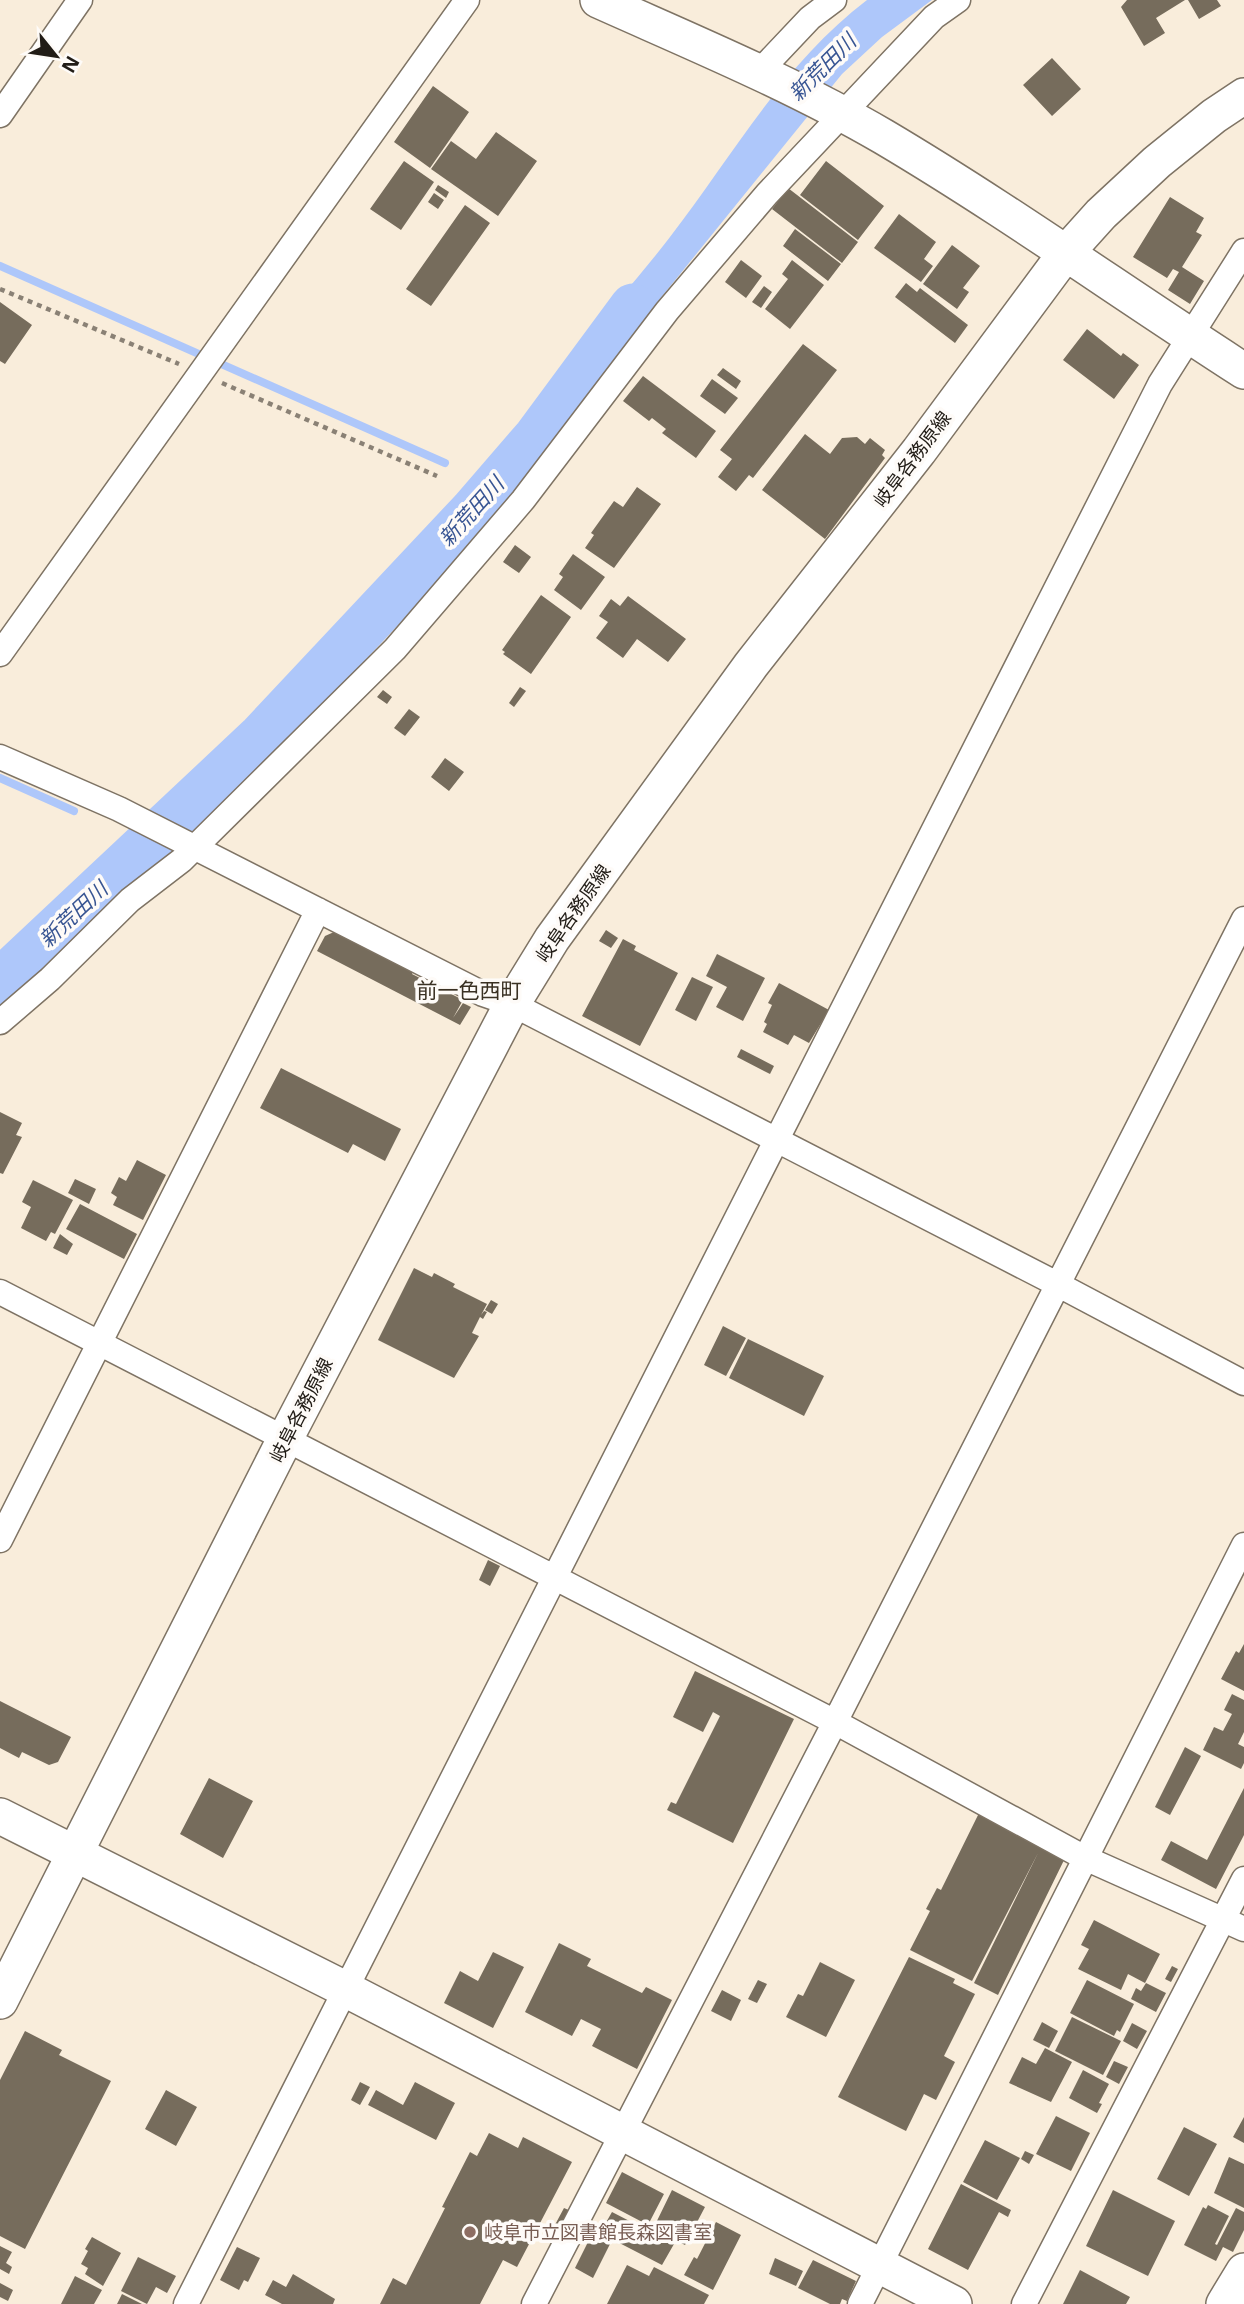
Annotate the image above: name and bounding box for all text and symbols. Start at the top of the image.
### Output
north arrow [21,21,91,91]
water label: 新荒田川 [782,26,863,107]
text: N [56,51,86,78]
street label: 岐阜各務原線 [867,406,957,512]
water label: 新荒田川 [432,469,511,552]
street label: 岐阜各務原線 [530,859,616,967]
water label: 新荒田川 [33,874,115,953]
district label: 前一色西町 [417,976,522,1004]
street label: 岐阜各務原線 [264,1353,338,1467]
place label: 岐阜市立図書館長森図書室 [484,2219,712,2245]
marker: 岐阜市立図書館長森図書室 [462,2224,478,2240]

